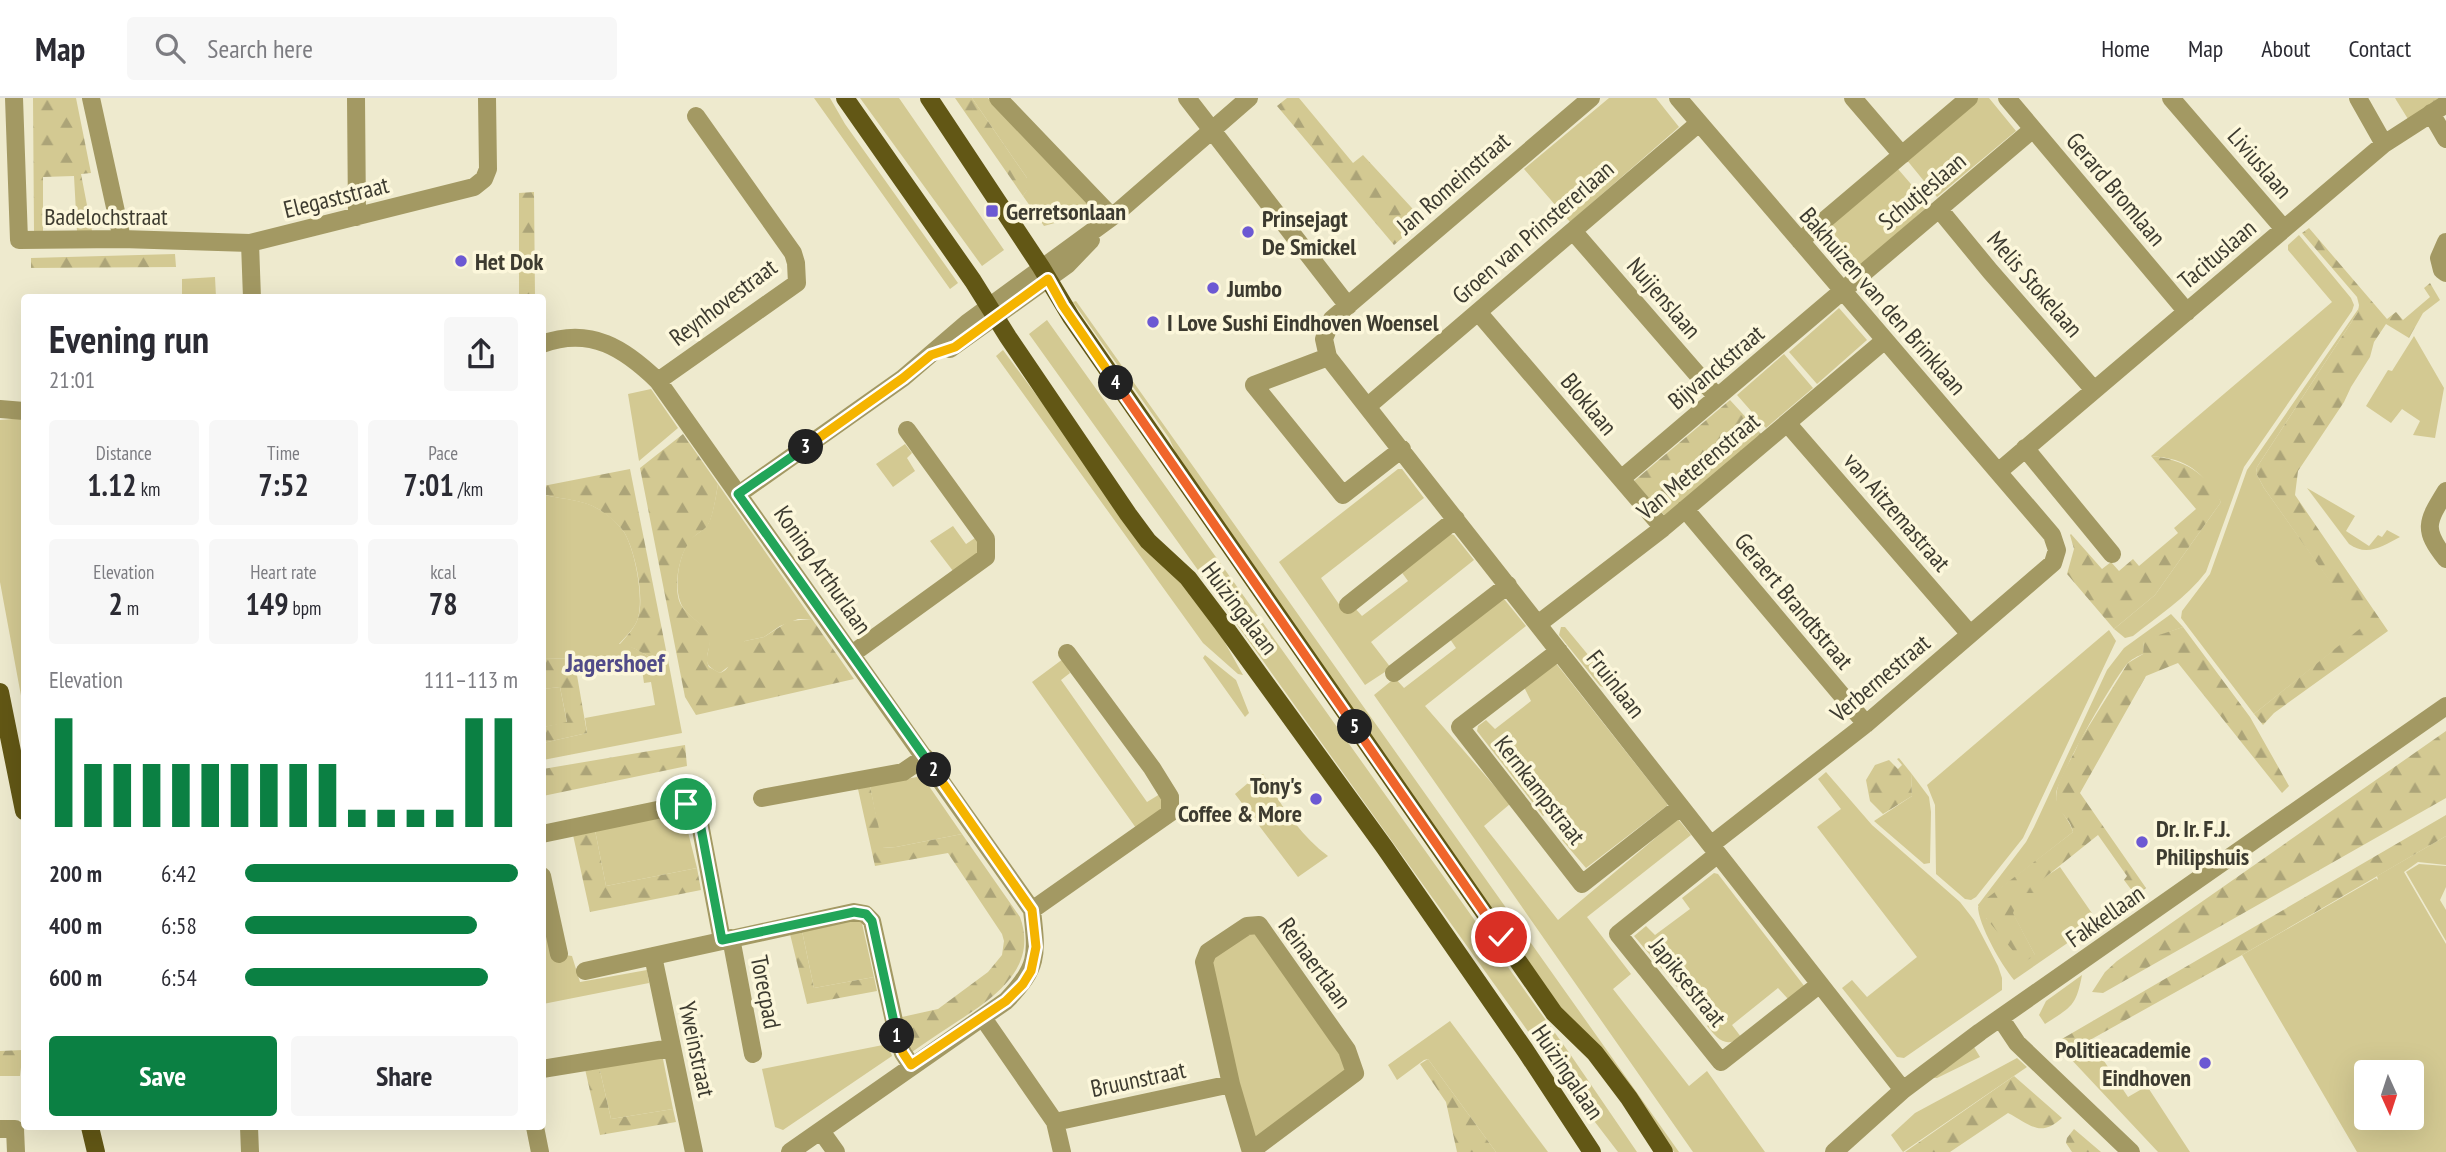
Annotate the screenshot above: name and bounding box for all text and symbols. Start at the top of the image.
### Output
search box [127,17,617,80]
text: Map [35,27,85,70]
icon: search [151,29,189,67]
text: Search here [207,32,313,65]
text: Home [2101,33,2150,64]
text: Map [2188,33,2223,64]
text: About [2261,33,2310,64]
text: Contact [2348,33,2411,64]
street label: Liviuslaan [2221,121,2299,205]
street label: Jan Romeinstraat [1389,125,1516,241]
street label: Gerard Bromlaan [2059,126,2173,252]
street label: Schutjeslaan [1872,145,1972,237]
street label: Groen van Prinstererlaan [1446,153,1620,311]
street label: Elegaststraat [280,169,392,225]
place label: Gerretsonlaan [1006,196,1126,227]
street label: Badelochstraat [44,201,168,232]
street label: Bakhuizen van den Brinklaan [1793,201,1973,401]
marker: Gerretsonlaan [984,203,1000,219]
place label: Prinsejagt De Smickel [1262,203,1356,262]
street label: Tacituslaan [2172,212,2262,296]
marker: Prinsejagt De Smickel [1240,224,1256,240]
street label: Melis Stokelaan [1980,225,2090,343]
place label: Het Dok [475,246,543,277]
street label: Reynhovestraat [663,251,783,352]
street label: Nuijenslaan [1620,251,1708,345]
marker: Het Dok [453,253,469,269]
place label: Jumbo [1226,273,1282,304]
marker: Jumbo [1205,280,1221,296]
place label: I Love Sushi Eindhoven Woensel [1167,307,1439,338]
text: Evening run [49,314,209,363]
marker: I Love Sushi Eindhoven Woensel [1145,314,1161,330]
button: share [444,317,518,391]
street label: Bijvanckstraat [1662,318,1771,416]
text: 21:01 [49,365,95,394]
pin: 4 [1098,366,1134,400]
street label: Bloklaan [1554,366,1624,442]
text: 4 [1111,370,1120,394]
street label: Van Meterenstraat [1629,405,1766,527]
pin: 3 [788,430,824,464]
text: 3 [801,434,810,458]
text: Distance [96,441,152,465]
text: Time [267,441,300,465]
text: Pace [428,441,458,465]
street label: van Aitzemastraat [1837,446,1957,578]
text: 1.12 [87,465,137,504]
text: 7:52 [258,465,309,504]
text: 7:01 [403,465,454,504]
text: km [137,477,160,501]
text: /km [454,477,483,501]
street label: Koning Arthurlaan [767,500,879,640]
street label: Geraert Brandtstraat [1728,526,1860,676]
street label: Huizingalaan [1195,555,1285,661]
text: Elevation [93,560,154,584]
text: Heart rate [250,560,317,584]
text: kcal [430,560,456,584]
text: 2 [108,584,123,623]
text: 149 [246,584,289,623]
text: 78 [429,584,458,623]
text: m [123,596,139,620]
text: bpm [289,596,321,620]
street label: Verbernestraat [1823,627,1937,729]
street label: Fruinlaan [1580,644,1652,724]
district label: Jagershoef [565,646,667,679]
text: Elevation [49,665,123,694]
text: 111–113 m [424,665,518,694]
pin: 5 [1338,710,1372,744]
text: 5 [1350,714,1359,738]
street label: Kernkampstraat [1488,729,1592,851]
pin: 2 [916,752,951,788]
text: 2 [929,757,938,781]
place label: Tony's Coffee & More [1178,770,1302,829]
pin [656,774,716,834]
icon: arrive [667,785,705,823]
marker: Tony's Coffee & More [1308,791,1324,807]
place label: Dr. Ir. F.J. Philipshuis [2156,813,2249,872]
marker: Dr. Ir. F.J. Philipshuis [2134,834,2150,850]
text: 200 m [49,859,102,888]
text: 6:42 [161,859,197,888]
street label: Fakkellaan [2060,878,2150,954]
pin [1471,907,1531,967]
text: 400 m [49,911,102,940]
text: 6:58 [161,911,197,940]
street label: Reinaertlaan [1272,911,1358,1015]
icon: check [1482,918,1520,956]
street label: Japiksestraat [1642,930,1733,1033]
street label: Torecpad [744,953,788,1031]
text: 600 m [49,963,102,992]
text: 6:54 [161,963,197,992]
street label: Yweinstraat [672,998,722,1100]
pin: 1 [880,1018,914,1054]
street label: Huizingalaan [1525,1018,1611,1126]
text: 1 [892,1023,901,1047]
place label: Politieacademie Eindhoven [2055,1034,2191,1093]
button: Save [49,1036,277,1116]
button: Share [291,1036,518,1116]
street label: Bruunstraat [1088,1054,1189,1104]
marker: Politieacademie Eindhoven [2197,1055,2213,1071]
north arrow [2354,1060,2424,1130]
map controls [2354,1060,2424,1130]

